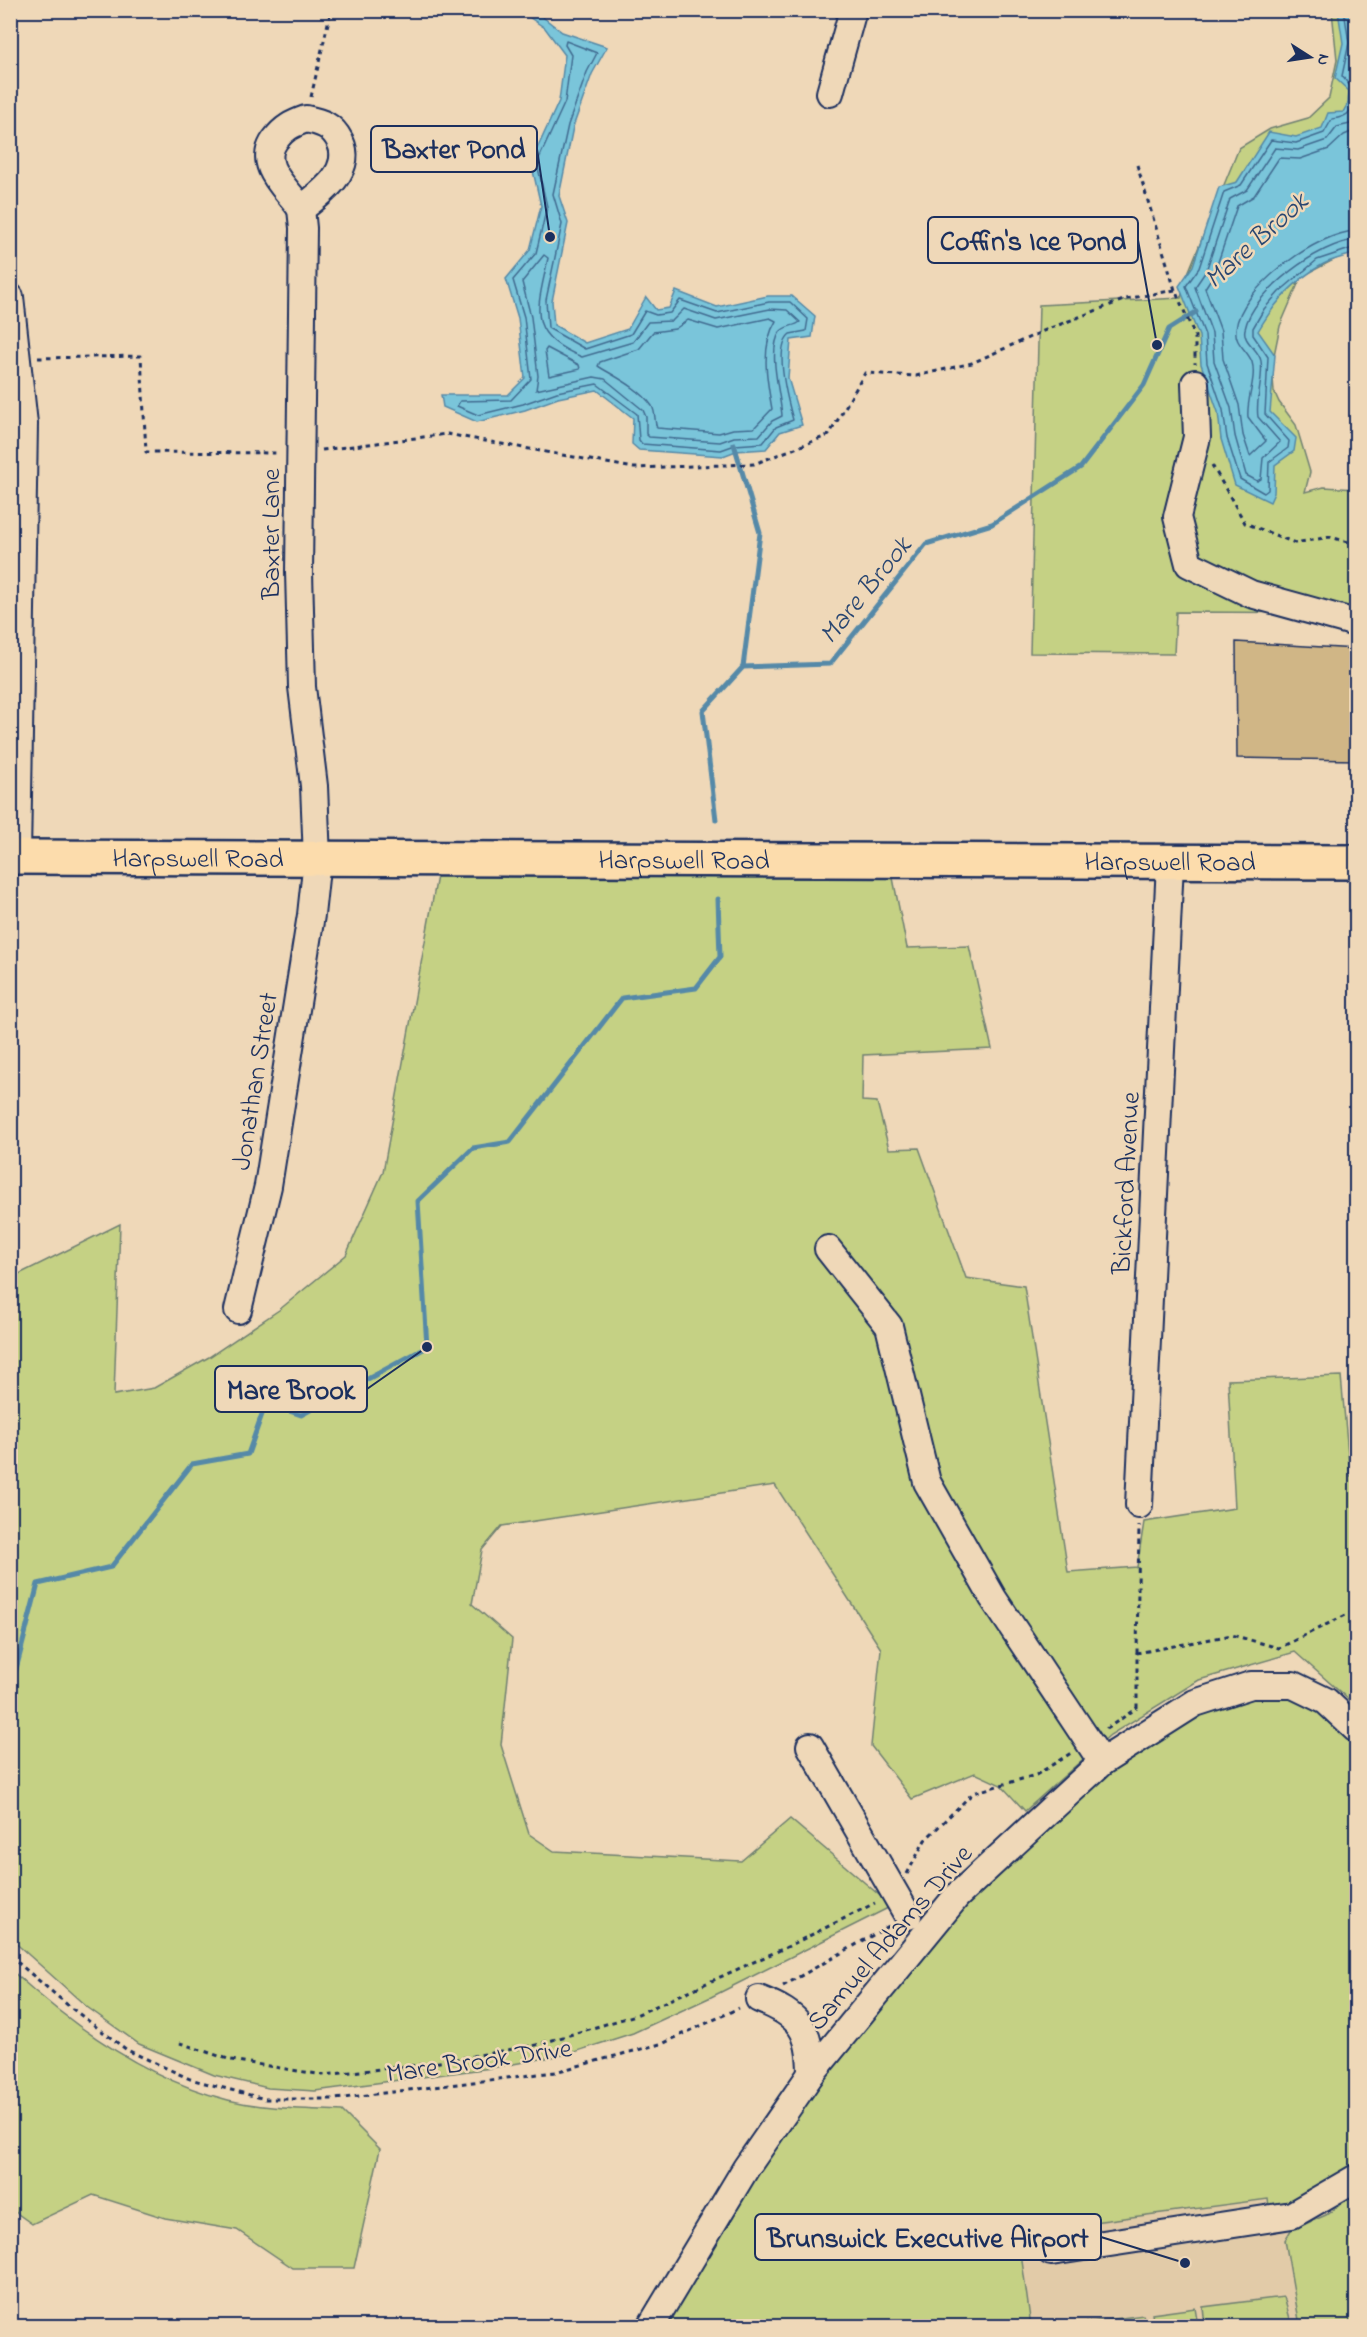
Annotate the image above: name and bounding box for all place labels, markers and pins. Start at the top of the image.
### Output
callout: Baxter Pond [371,126,537,172]
callout: Coffin's Ice Pond [928,217,1138,263]
callout: Mare Brook [215,1366,367,1412]
callout: Brunswick Executive Airport [755,2214,1101,2260]

